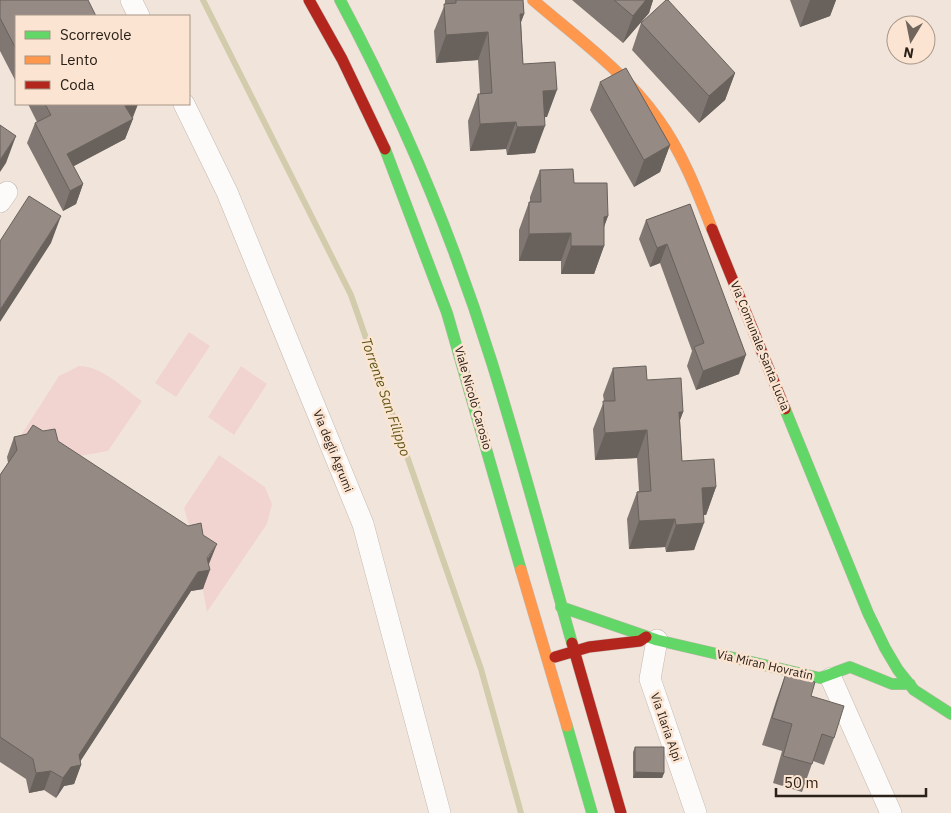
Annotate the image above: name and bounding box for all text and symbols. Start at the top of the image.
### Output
legend [15,15,190,105]
north arrow [886,15,936,65]
text: Scorrevole [60,25,132,44]
text: N [902,43,915,63]
text: Lento [60,50,98,69]
text: Coda [60,75,94,94]
street label: Via Comunale Santa Lucia [728,279,794,413]
water label: Torrente San Filippo [357,335,415,459]
street label: Viale Nicolò Carosio [452,344,495,452]
street label: Via degli Agrumi [310,408,357,494]
street label: Via Miran Hovratin [715,646,815,683]
street label: Via Ilaria Alpi [648,691,685,763]
scale bar [776,766,926,798]
text: 50 m [784,773,819,792]

